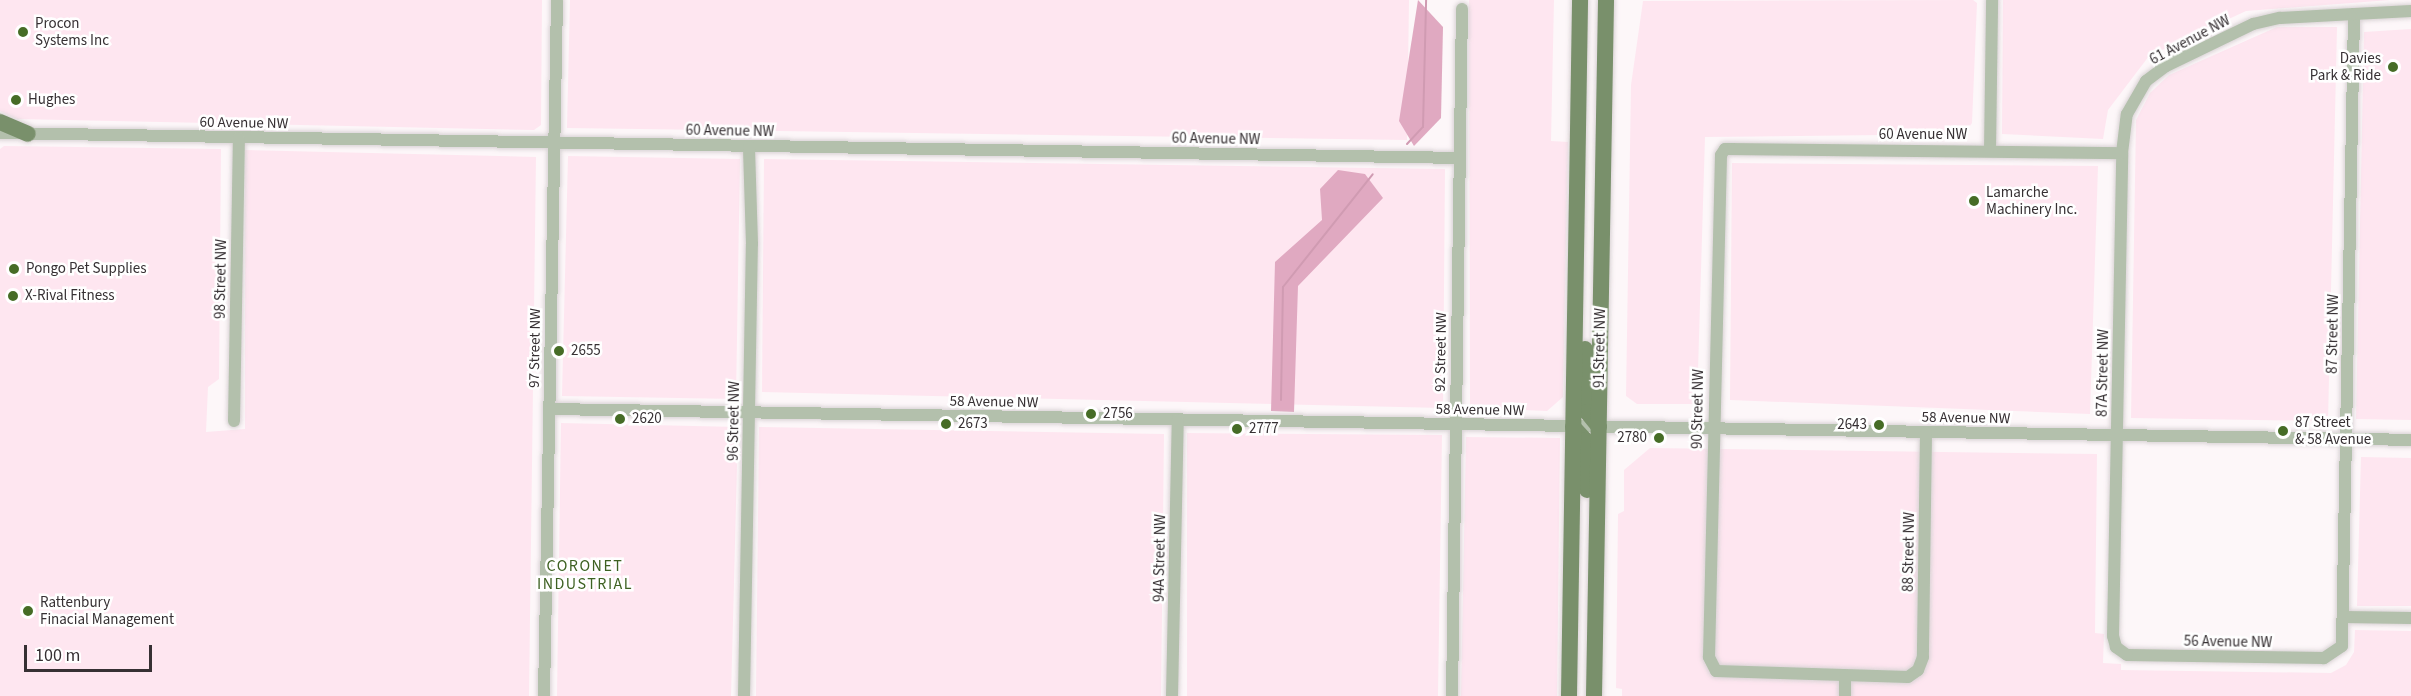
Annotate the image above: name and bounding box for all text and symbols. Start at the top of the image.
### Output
street label: 61 Avenue NW [2147,11,2233,69]
place label: Procon Systems Inc [35,14,109,49]
marker: Procon Systems Inc [16,25,30,39]
place label: Davies Park & Ride [2310,49,2381,84]
marker: Davies Park & Ride [2386,60,2400,74]
place label: Hughes [28,91,75,109]
marker: Hughes [9,93,23,107]
street label: 60 Avenue NW [200,113,288,133]
street label: 60 Avenue NW [686,121,774,141]
street label: 60 Avenue NW [1879,126,1967,144]
street label: 60 Avenue NW [1172,129,1260,149]
place label: Lamarche Machinery Inc. [1986,183,2077,218]
marker: Lamarche Machinery Inc. [1967,194,1981,208]
street label: 98 Street NW [211,239,231,319]
place label: Pongo Pet Supplies [26,260,147,278]
marker: Pongo Pet Supplies [7,262,21,276]
place label: X-Rival Fitness [25,287,115,305]
marker: X-Rival Fitness [6,289,20,303]
street label: 87 Street NW [2323,294,2343,374]
street label: 97 Street NW [525,308,545,388]
street label: 91 Street NW [1590,308,1610,388]
street label: 92 Street NW [1431,312,1451,392]
street label: 87A Street NW [2093,329,2113,417]
place label: 2655 [571,342,601,360]
marker: 2655 [552,344,566,358]
street label: 90 Street NW [1688,369,1708,449]
street label: 96 Street NW [724,381,744,461]
street label: 58 Avenue NW [950,392,1038,412]
street label: 58 Avenue NW [1436,400,1524,420]
place label: 2756 [1103,405,1133,423]
marker: 2756 [1084,407,1098,421]
street label: 58 Avenue NW [1922,408,2010,428]
place label: 2620 [632,410,662,428]
marker: 2620 [613,412,627,426]
place label: 87 Street & 58 Avenue [2295,413,2371,448]
place label: 2673 [958,415,988,433]
place label: 2643 [1837,416,1867,434]
marker: 2673 [939,417,953,431]
marker: 2643 [1872,418,1886,432]
place label: 2777 [1249,420,1279,438]
marker: 2777 [1230,422,1244,436]
marker: 87 Street & 58 Avenue [2276,424,2290,438]
place label: 2780 [1617,429,1647,447]
marker: 2780 [1652,431,1666,445]
street label: 88 Street NW [1899,512,1919,592]
street label: 94A Street NW [1150,514,1170,602]
district label: CORONET INDUSTRIAL [537,556,633,594]
place label: Rattenbury Finacial Management [40,593,174,628]
marker: Rattenbury Finacial Management [21,604,35,618]
street label: 56 Avenue NW [2184,632,2272,652]
scale bar [27,633,154,671]
text: 100 m [35,643,80,668]

